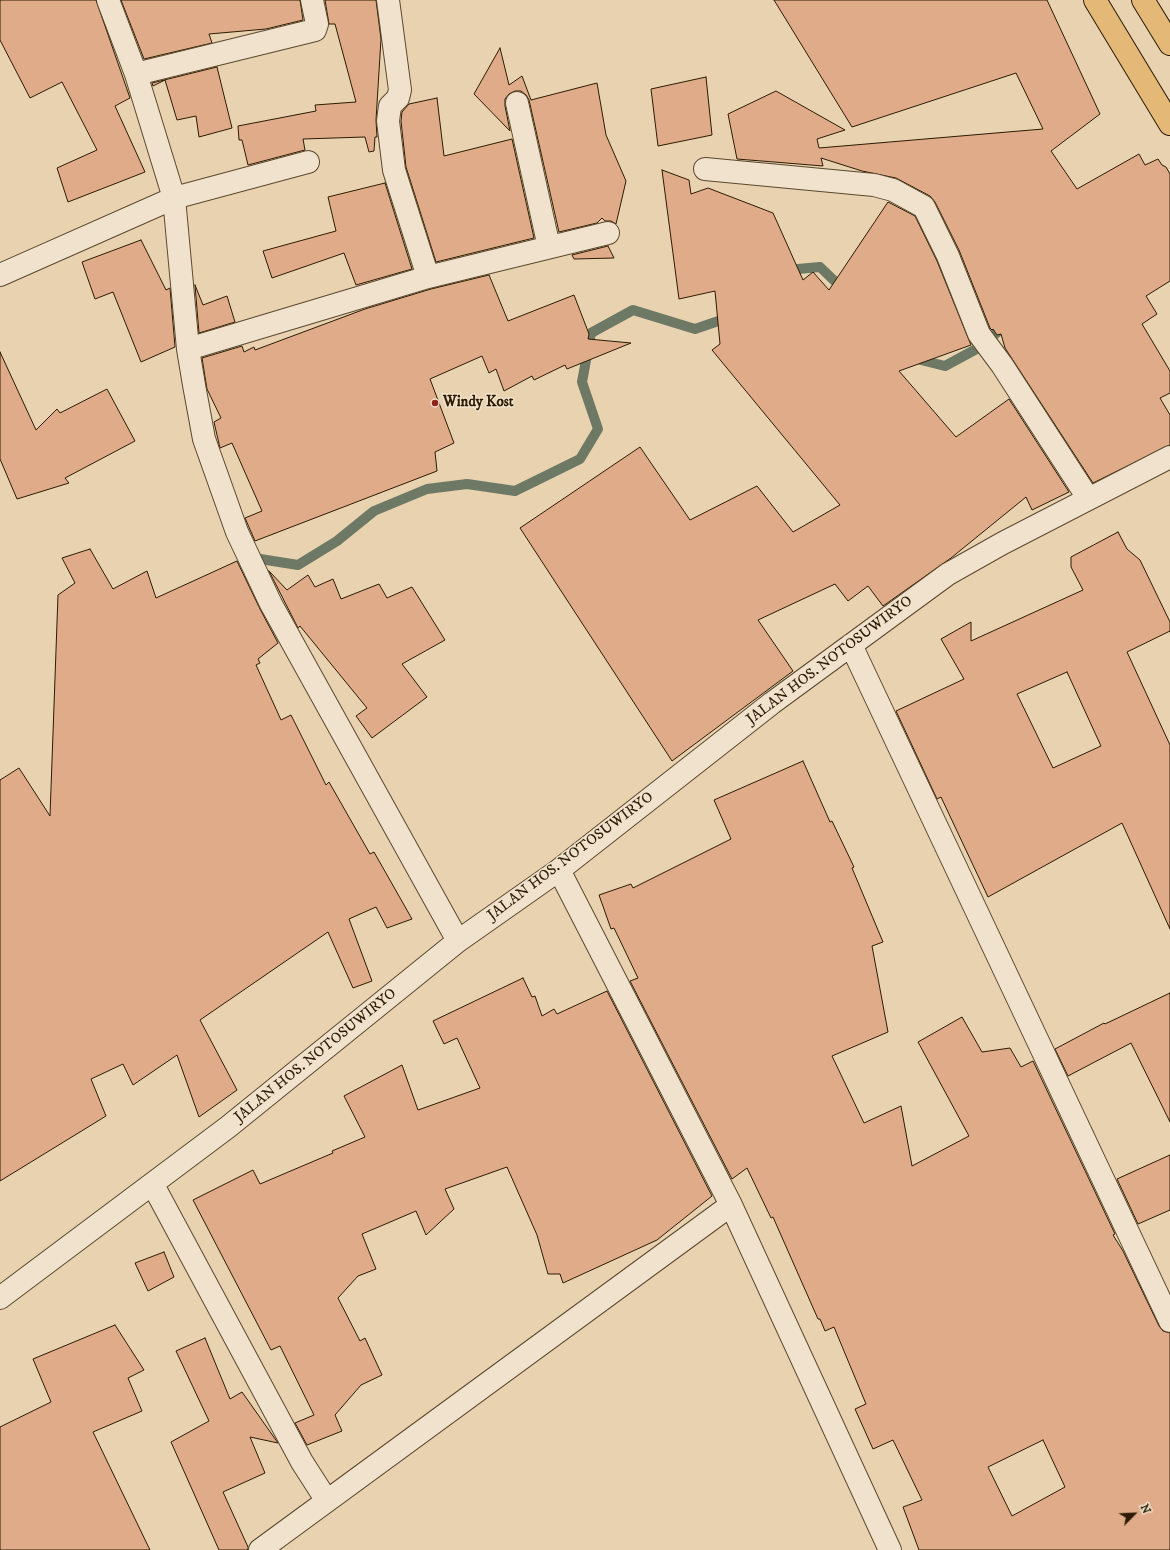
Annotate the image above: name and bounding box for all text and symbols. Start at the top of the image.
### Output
place label: Windy Kost [443,394,514,412]
marker: Windy Kost [430,398,440,408]
street label: JALAN HOS. NOTOSUWIRYO [744,593,916,729]
street label: JALAN HOS. NOTOSUWIRYO [485,789,657,925]
street label: JALAN HOS. NOTOSUWIRYO [232,985,400,1127]
north arrow [1114,1494,1154,1534]
text: N [1137,1502,1153,1516]

